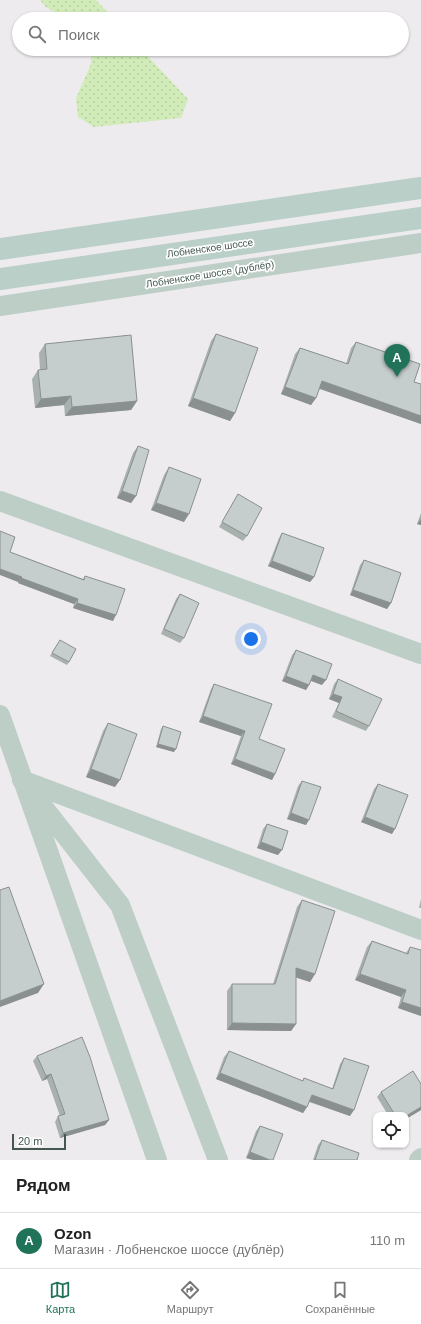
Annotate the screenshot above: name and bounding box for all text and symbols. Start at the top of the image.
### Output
search box [12,12,409,56]
icon: search [26,23,48,45]
text: Поиск [58,26,100,43]
street label: Лобненское шоссе [166,236,254,260]
street label: Лобненское шоссе (дублёр) [145,258,275,290]
pin: A [384,344,410,377]
your location [241,629,261,649]
map controls [373,1112,409,1148]
button: locate [373,1112,409,1148]
scale bar [12,1132,66,1151]
text: 20 m [18,1135,42,1147]
text: Рядом [16,1176,71,1195]
text: Ozon [54,1225,92,1242]
text: A [24,1233,34,1248]
text: 110 m [370,1233,405,1248]
text: Магазин · Лобненское шоссе (дублёр) [54,1242,284,1257]
tab: Карта [46,1279,75,1315]
tab: Маршрут [167,1279,214,1315]
tab: Сохранённые [305,1279,375,1315]

